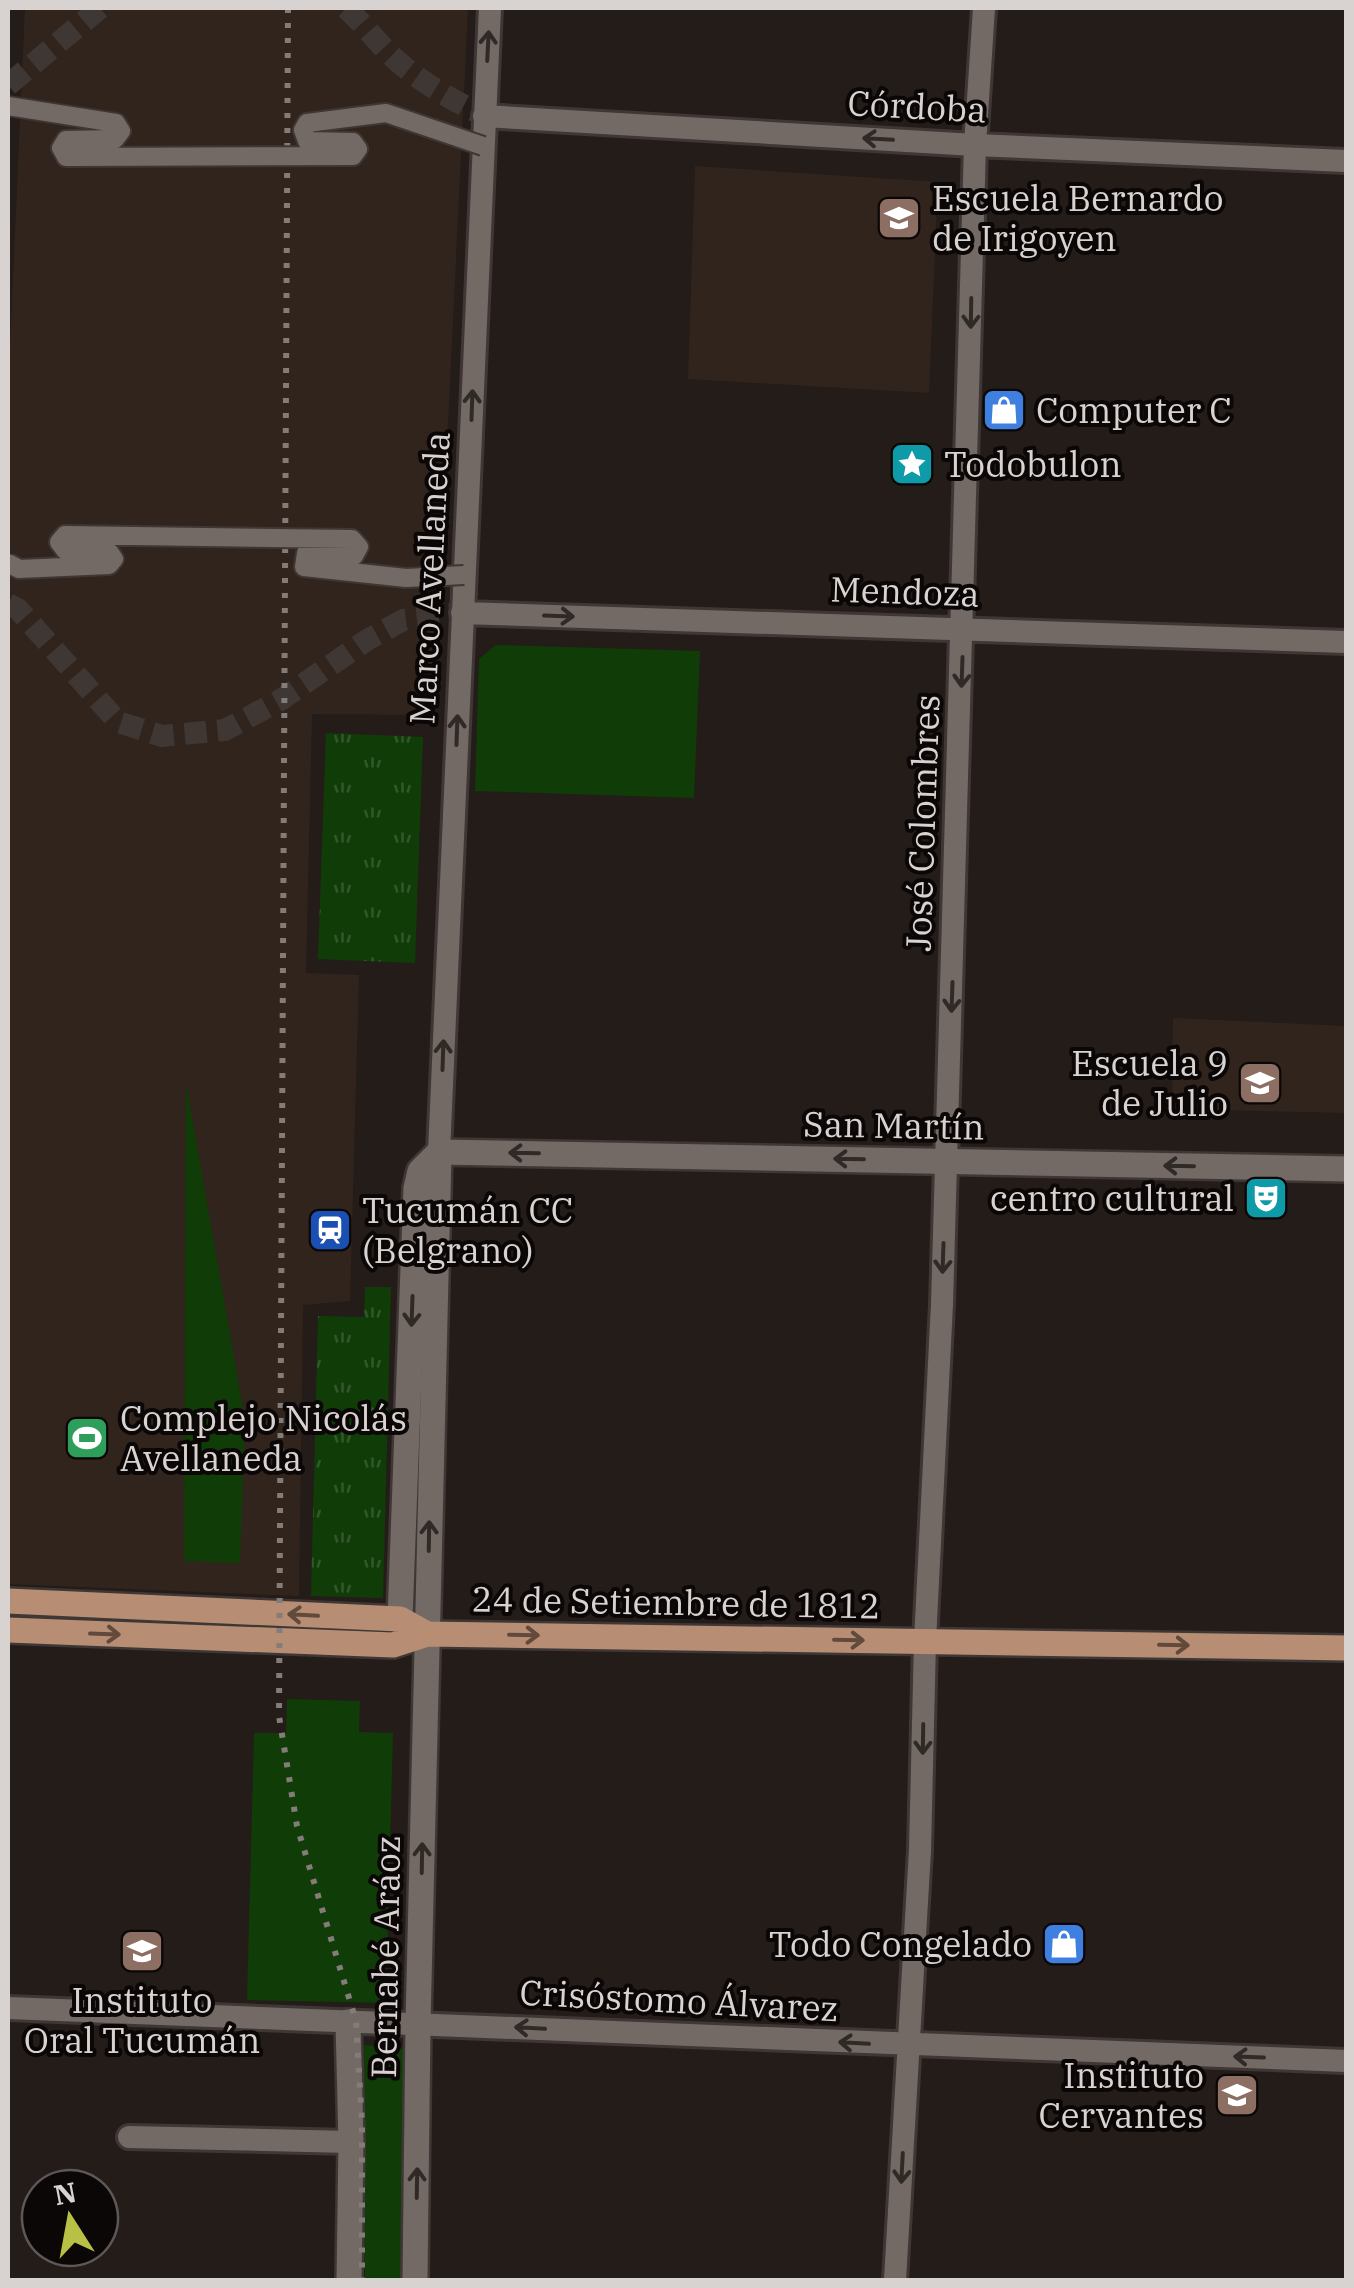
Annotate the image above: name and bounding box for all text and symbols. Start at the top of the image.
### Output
one-way arrow [479,30,498,62]
street label: Córdoba [846,79,988,133]
one-way arrow [863,129,895,148]
place label: Escuela Bernardo de Irigoyen [932,175,1223,261]
school or university icon: Escuela Bernardo de Irigoyen [876,195,922,241]
one-way arrow [962,296,981,328]
shop icon: Computer C [981,387,1027,433]
place label: Computer C [1036,387,1232,433]
one-way arrow [462,390,481,422]
street label: Marco Avellaneda [398,431,460,725]
place icon: Todobulon [889,441,935,487]
place label: Todobulon [944,441,1122,487]
street label: Mendoza [830,565,980,617]
one-way arrow [543,606,575,625]
one-way arrow [953,656,972,688]
street label: José Colombres [895,694,949,952]
one-way arrow [448,714,467,746]
one-way arrow [942,981,961,1013]
one-way arrow [434,1039,453,1071]
place label: Escuela 9 de Julio [1071,1040,1228,1126]
school or university icon: Escuela 9 de Julio [1237,1060,1283,1106]
street label: San Martín [803,1100,985,1150]
one-way arrow [509,1144,541,1163]
one-way arrow [834,1150,866,1168]
one-way arrow [1164,1156,1196,1175]
place label: centro cultural [990,1175,1234,1221]
theatre icon: centro cultural [1243,1175,1289,1221]
place label: Tucumán CC (Belgrano) [362,1187,573,1273]
station icon: Tucumán CC (Belgrano) [307,1207,353,1253]
one-way arrow [934,1241,953,1273]
one-way arrow [402,1294,421,1326]
place label: Complejo Nicolás Avellaneda [120,1395,407,1481]
sports icon: Complejo Nicolás Avellaneda [64,1415,110,1461]
one-way arrow [420,1521,439,1553]
street label: 24 de Setiembre de 1812 [471,1575,881,1629]
one-way arrow [287,1605,319,1624]
one-way arrow [88,1624,120,1643]
one-way arrow [508,1626,540,1644]
one-way arrow [832,1630,865,1650]
one-way arrow [1158,1636,1190,1654]
one-way arrow [913,1722,932,1754]
street label: Bernabé Aráoz [360,1835,410,2079]
one-way arrow [412,1843,431,1875]
place label: Todo Congelado [769,1921,1032,1967]
shop icon: Todo Congelado [1041,1921,1087,1967]
school or university icon: Instituto Oral Tucumán [119,1928,165,1974]
street label: Crisóstomo Álvarez [518,1969,840,2031]
place label: Instituto Oral Tucumán [24,1977,260,2063]
one-way arrow [514,2018,546,2037]
one-way arrow [839,2033,871,2052]
one-way arrow [1234,2048,1266,2067]
place label: Instituto Cervantes [1038,2052,1204,2138]
school or university icon: Instituto Cervantes [1214,2072,1260,2118]
one-way arrow [892,2152,911,2184]
north arrow [20,2168,120,2268]
one-way arrow [408,2168,426,2200]
text: N [51,2173,80,2213]

